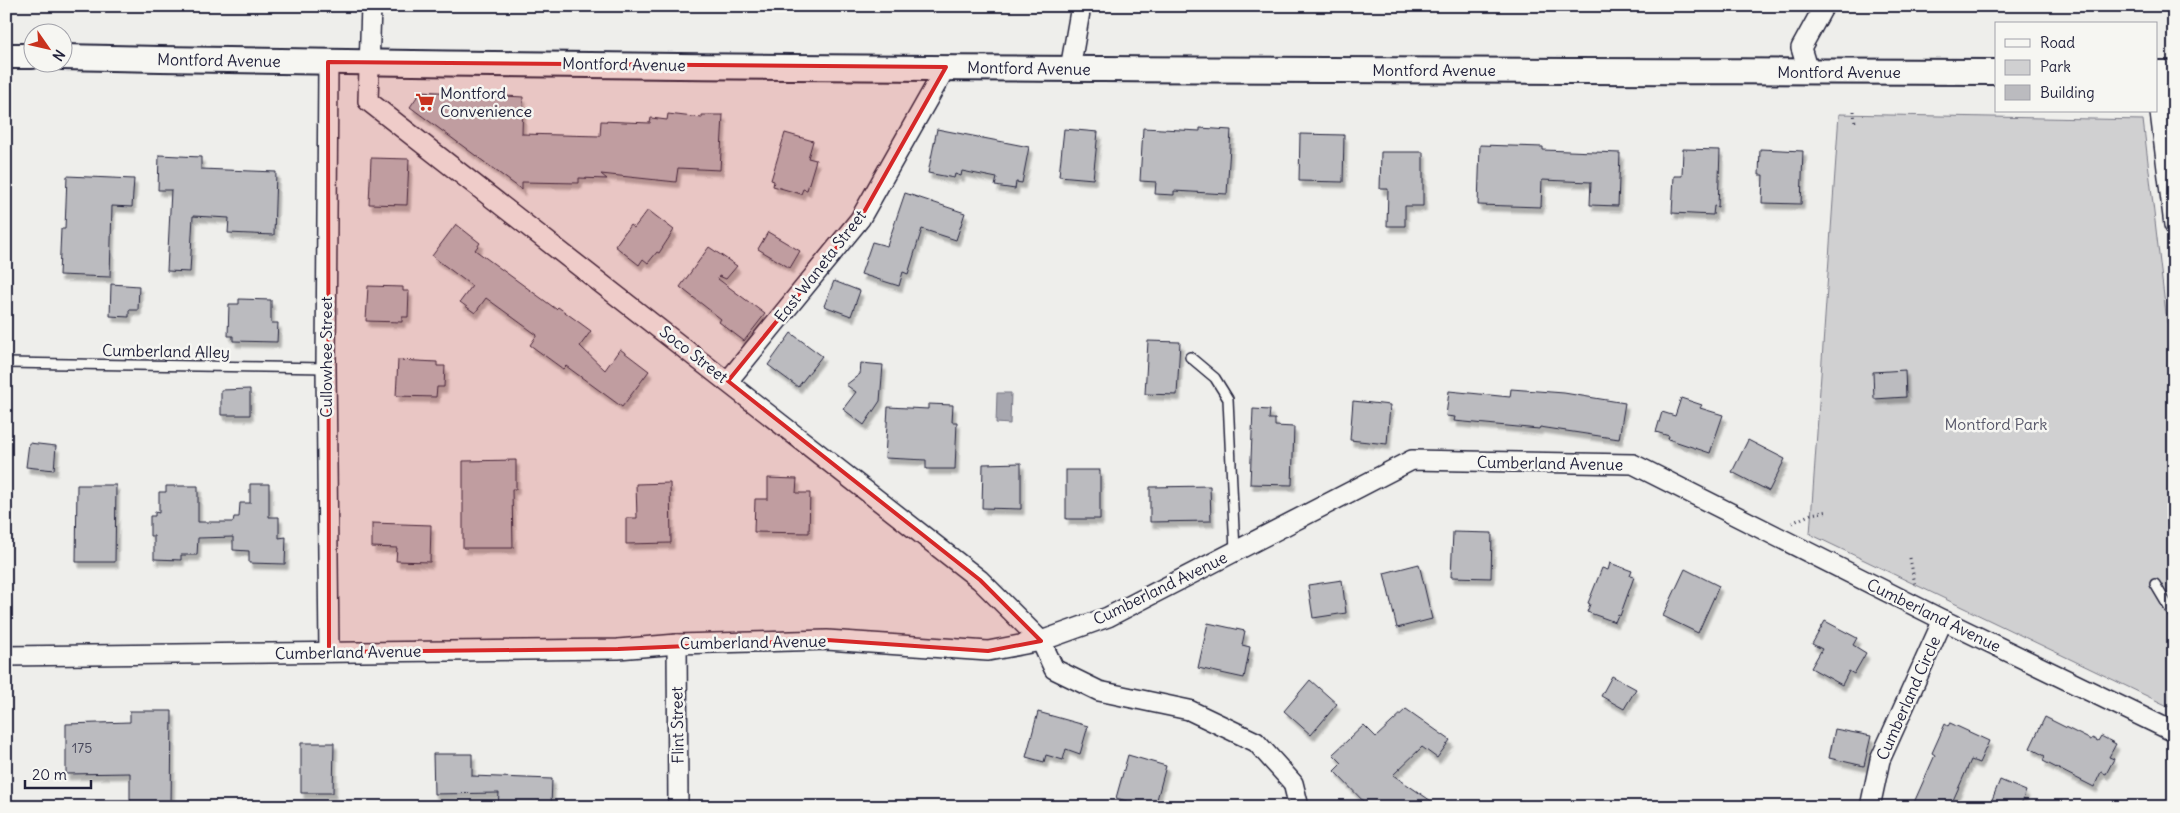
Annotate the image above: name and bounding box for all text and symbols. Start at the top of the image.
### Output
north arrow [22,22,72,72]
legend [1995,22,2158,112]
text: Road [2040,33,2075,52]
text: N [49,46,69,64]
street label: Montford Avenue [157,49,281,71]
street label: Montford Avenue [562,53,686,75]
street label: Montford Avenue [967,57,1091,79]
text: Park [2040,57,2071,76]
street label: Montford Avenue [1372,60,1496,80]
street label: Montford Avenue [1777,62,1901,82]
place label: Montford Convenience [440,83,532,121]
text: Building [2040,83,2095,102]
supermarket icon: Montford Convenience [414,91,436,113]
street label: East Waneta Street [770,205,870,326]
street label: Cullowhee Street [316,296,336,418]
street label: Soco Street [656,321,733,387]
street label: Cumberland Alley [102,340,230,362]
park label: Montford Park [1944,414,2048,434]
street label: Cumberland Avenue [1477,452,1623,474]
street label: Cumberland Avenue [1090,547,1230,629]
street label: Cumberland Avenue [1864,574,2004,656]
street label: Cumberland Avenue [680,631,826,653]
street label: Cumberland Circle [1872,633,1944,763]
street label: Cumberland Avenue [275,641,421,663]
street label: Flint Street [666,686,688,764]
house number: 175 [72,739,92,757]
scale bar [25,758,91,790]
text: 20 m [32,765,67,784]

